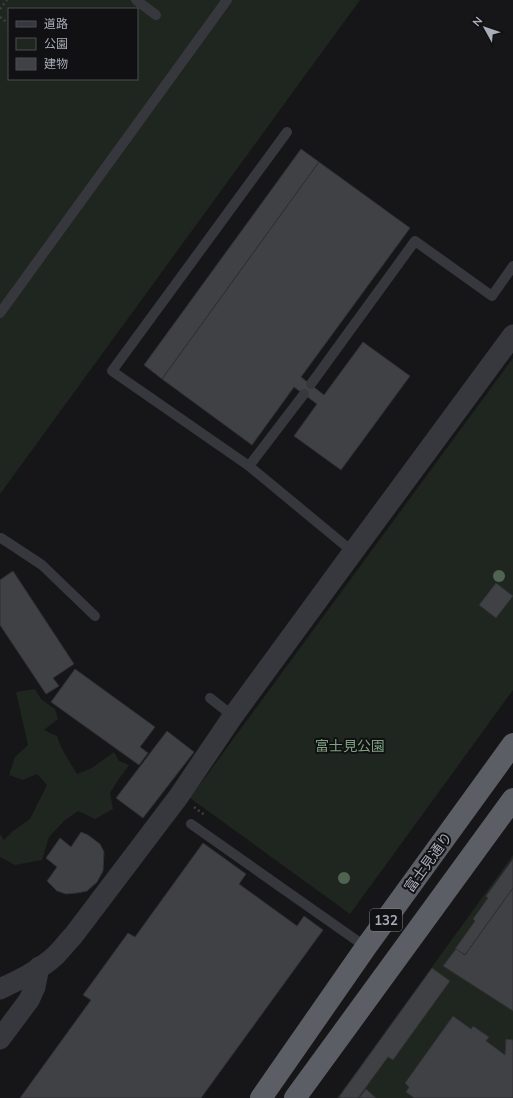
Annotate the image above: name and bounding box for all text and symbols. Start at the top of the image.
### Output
legend [8,8,138,80]
north arrow [465,8,505,48]
text: N [469,14,485,29]
text: 道路 [44,16,68,31]
text: 公園 [44,36,68,51]
text: 建物 [44,56,68,71]
park label: 富士見公園 [315,737,385,755]
street label: 富士見通り [400,828,456,896]
road number: 132 [370,909,402,931]

